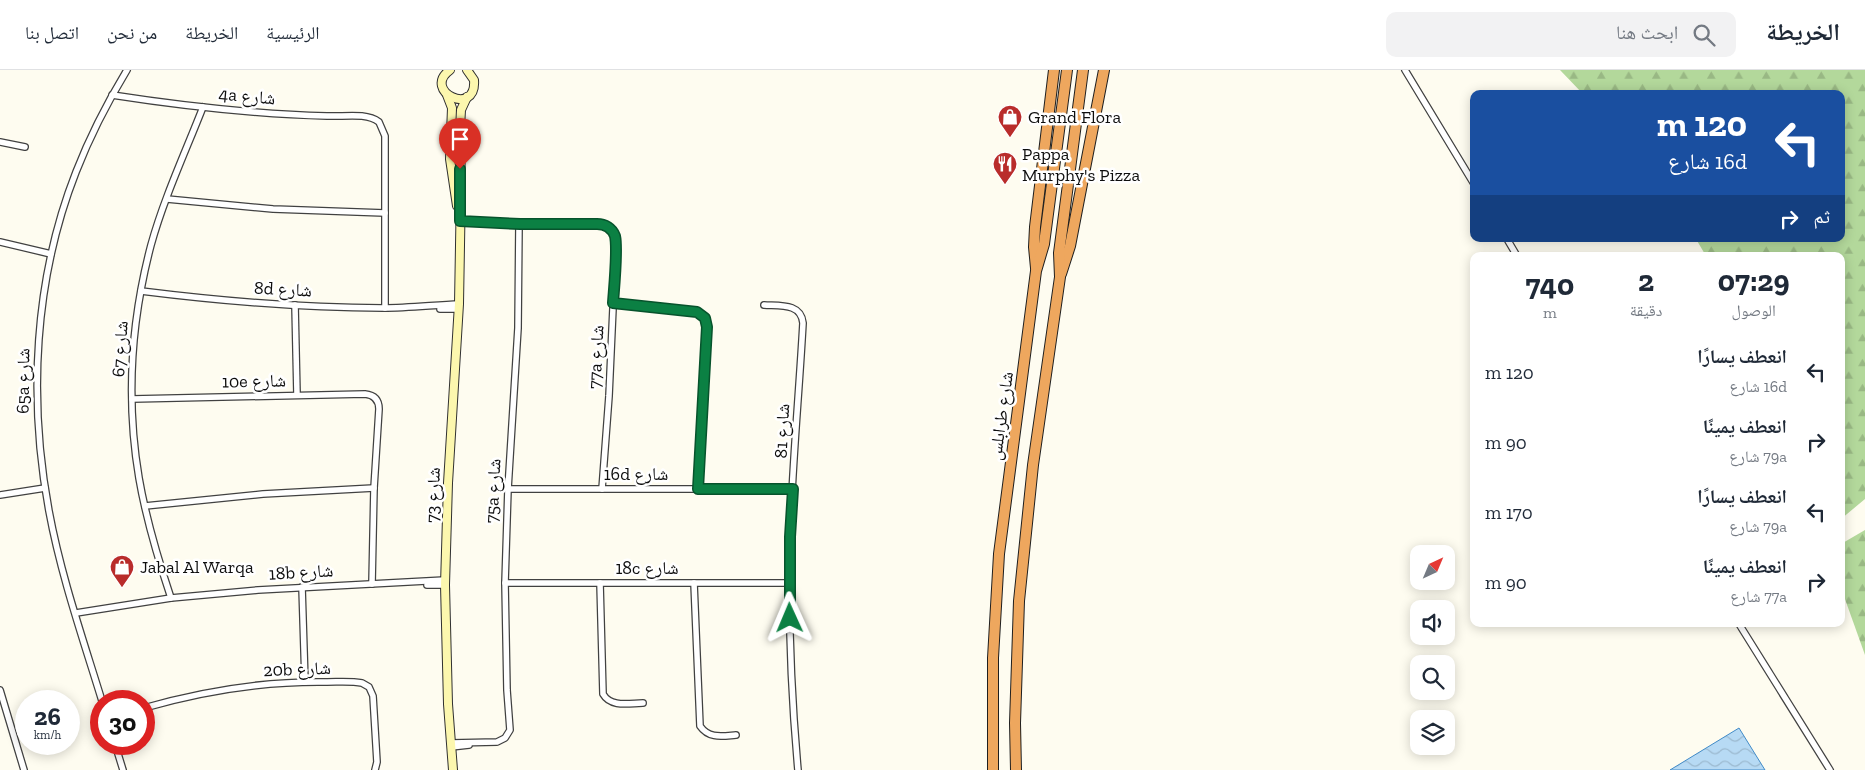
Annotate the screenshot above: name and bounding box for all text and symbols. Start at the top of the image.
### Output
search box [1386,12,1736,57]
text: الخريطة [1766,17,1840,46]
text: ابحث هنا [1616,21,1678,44]
icon: search [1690,21,1718,49]
text: اتصل بنا [25,22,79,44]
text: من نحن [107,22,157,44]
text: الخريطة [185,22,238,44]
text: الرئيسية [266,22,320,44]
street label: 4a شارع [218,83,276,109]
text: 120 m [1657,103,1747,145]
shop icon: Grand Flora [997,104,1023,138]
place label: Grand Flora [1028,106,1122,128]
icon: left [1765,110,1830,175]
pin [439,118,481,169]
icon: arrive [446,125,474,153]
place label: Pappa Murphy's Pizza [1022,143,1140,186]
text: 16d شارع [1668,148,1747,175]
restaurant icon: Pappa Murphy's Pizza [992,151,1018,185]
icon: right [1775,205,1803,233]
text: ثم [1813,205,1830,228]
text: 2 [1638,263,1654,299]
text: 07:29 [1718,263,1790,299]
text: 740 [1526,267,1574,303]
street label: 8d شارع [254,277,312,301]
text: دقيقة [1630,301,1662,320]
text: الوصول [1731,301,1776,320]
text: m [1543,303,1557,322]
street label: شارع 67 [107,320,133,378]
street label: 77a شارع [583,324,609,390]
text: انعطف يسارًا [1697,345,1787,368]
street label: 65a شارع [11,348,35,414]
icon: left [1802,358,1830,386]
text: 120 m [1485,361,1534,384]
street label: 10e شارع [222,369,286,393]
street label: شارع طرابلس [984,370,1018,462]
text: 16d شارع [1729,377,1787,396]
street label: شارع 81 [770,403,794,459]
text: انعطف يمينًا [1703,415,1787,438]
icon: right [1802,428,1830,456]
text: 90 m [1485,431,1527,454]
text: 79a شارع [1729,447,1787,466]
street label: 75a شارع [480,458,506,524]
street label: 16d شارع [604,463,668,485]
street label: شارع 73 [421,467,445,523]
text: انعطف يسارًا [1697,485,1787,508]
icon: left [1802,498,1830,526]
text: 170 m [1485,501,1533,524]
text: 79a شارع [1729,517,1787,536]
north arrow [1410,545,1455,590]
map controls [1410,545,1455,755]
shop icon: Jabal Al Warqa [109,554,135,588]
text: انعطف يمينًا [1703,555,1787,578]
place label: Jabal Al Warqa [140,556,254,578]
street label: 18c شارع [615,557,679,579]
street label: 18b شارع [268,559,334,585]
icon: right [1802,568,1830,596]
text: 90 m [1485,571,1527,594]
text: 77a شارع [1730,587,1787,606]
position arrow [763,591,815,643]
button: sound [1410,600,1455,645]
button: search [1410,655,1455,700]
street label: 20b شارع [263,657,331,681]
speed limit sign: 30 [90,690,155,755]
text: 26 [34,701,61,731]
button: layers [1410,710,1455,755]
text: km/h [34,728,61,742]

